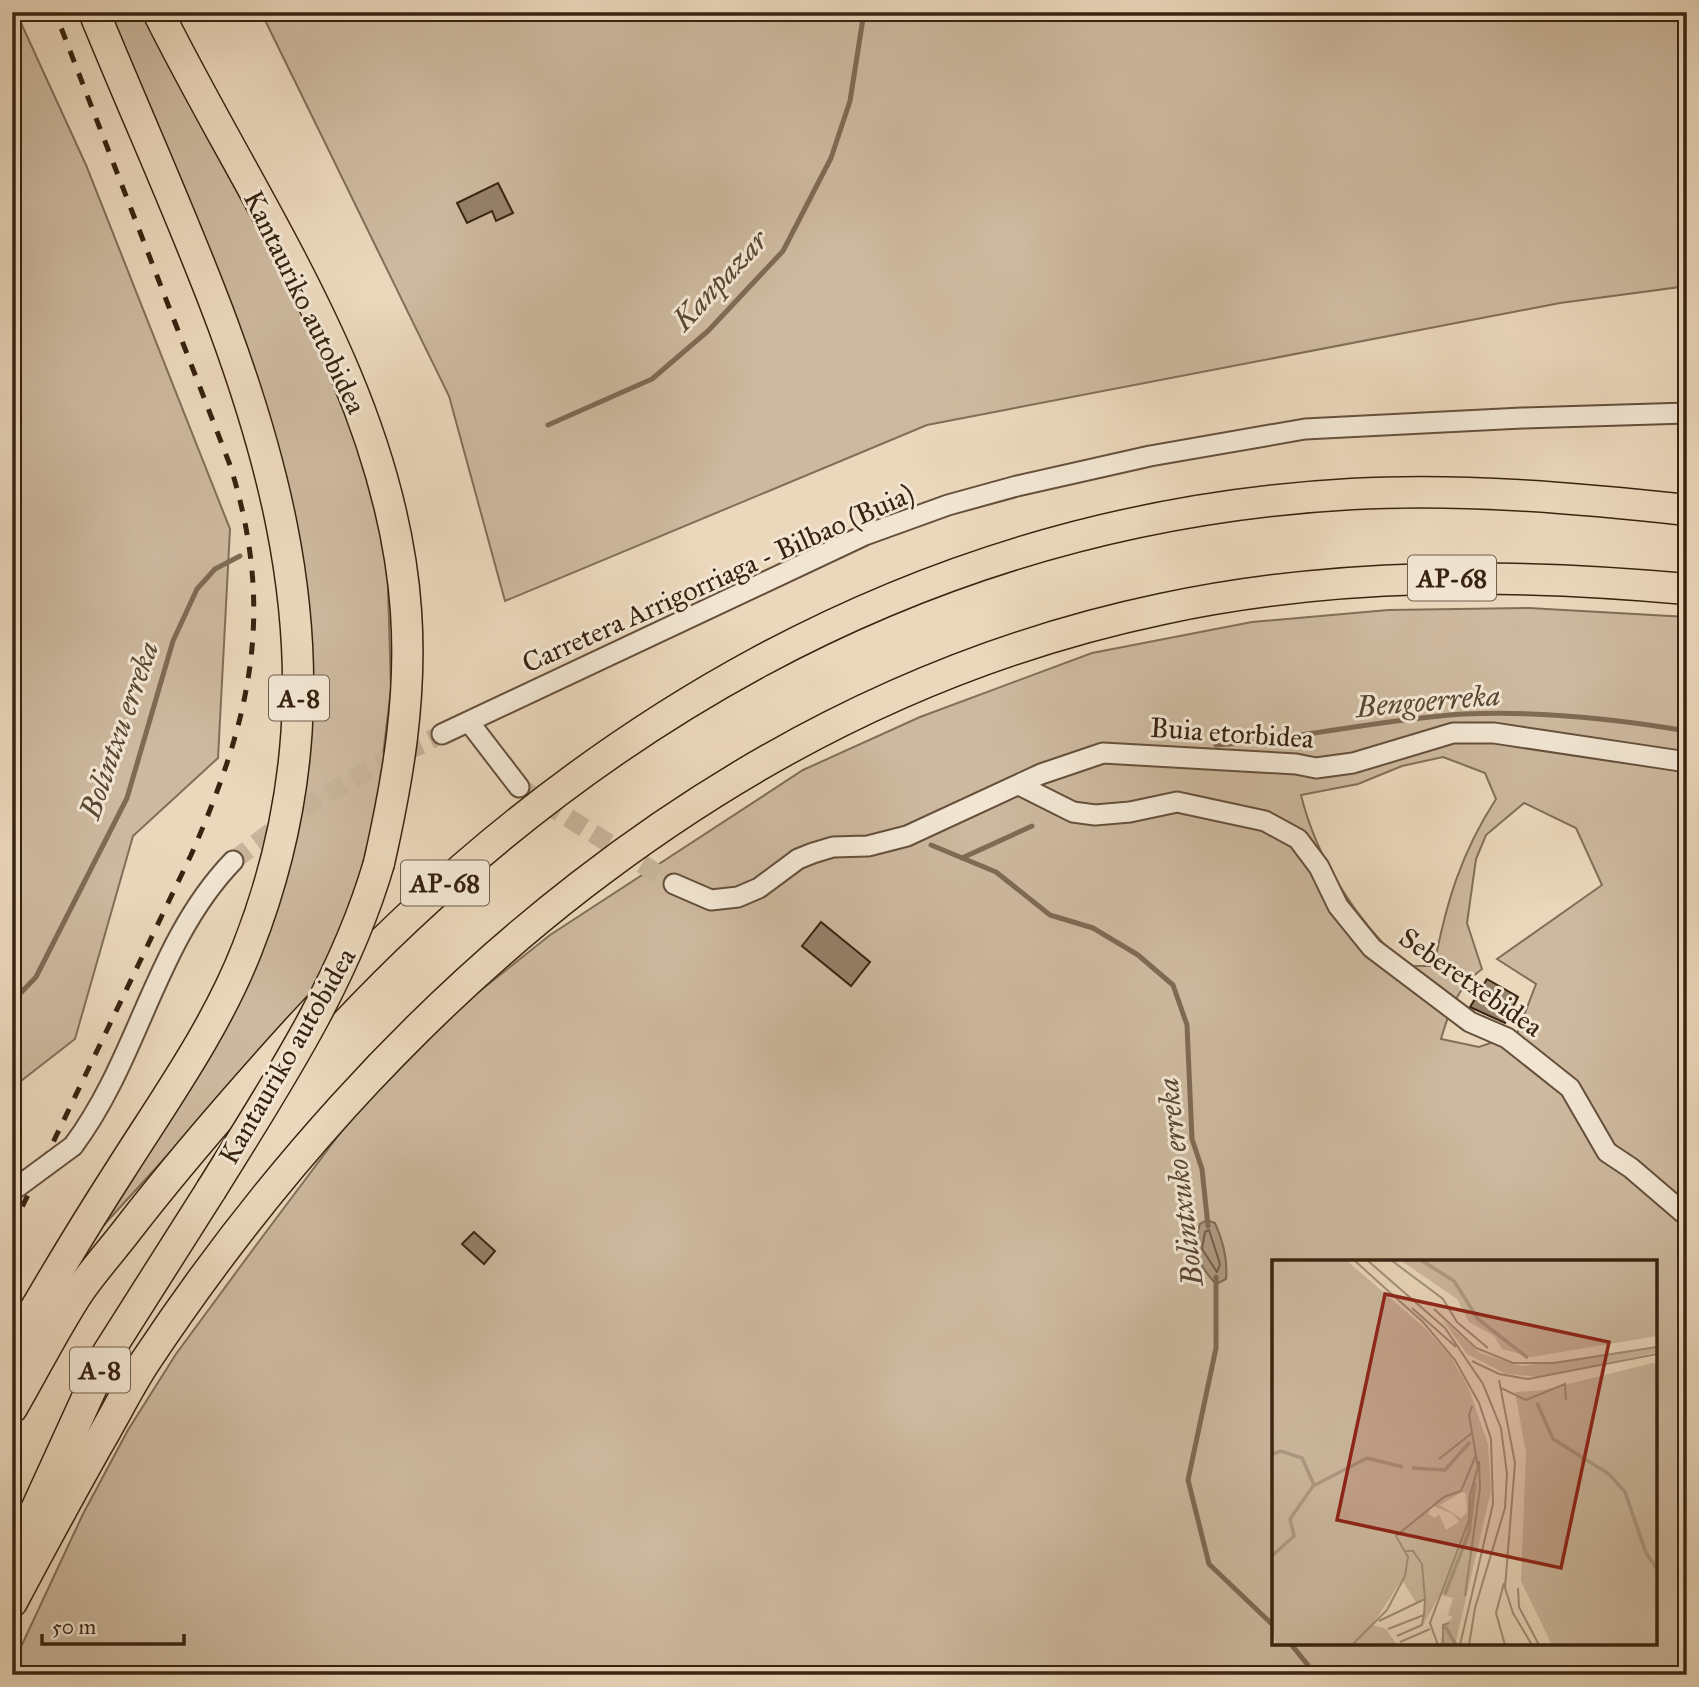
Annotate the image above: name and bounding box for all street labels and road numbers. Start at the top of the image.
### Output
street label: Kantauriko autobidea [236,185,374,420]
street label: Carretera Arrigorriaga - Bilbao (Buia) [517,476,919,680]
road number: AP-68 [1408,556,1496,600]
road number: A-8 [269,676,329,720]
street label: Buia etorbidea [1149,710,1315,756]
road number: AP-68 [401,860,489,906]
street label: Seberetxebidea [1392,920,1550,1044]
street label: Kantauriko autobidea [211,941,363,1171]
road number: A-8 [70,1348,130,1392]

